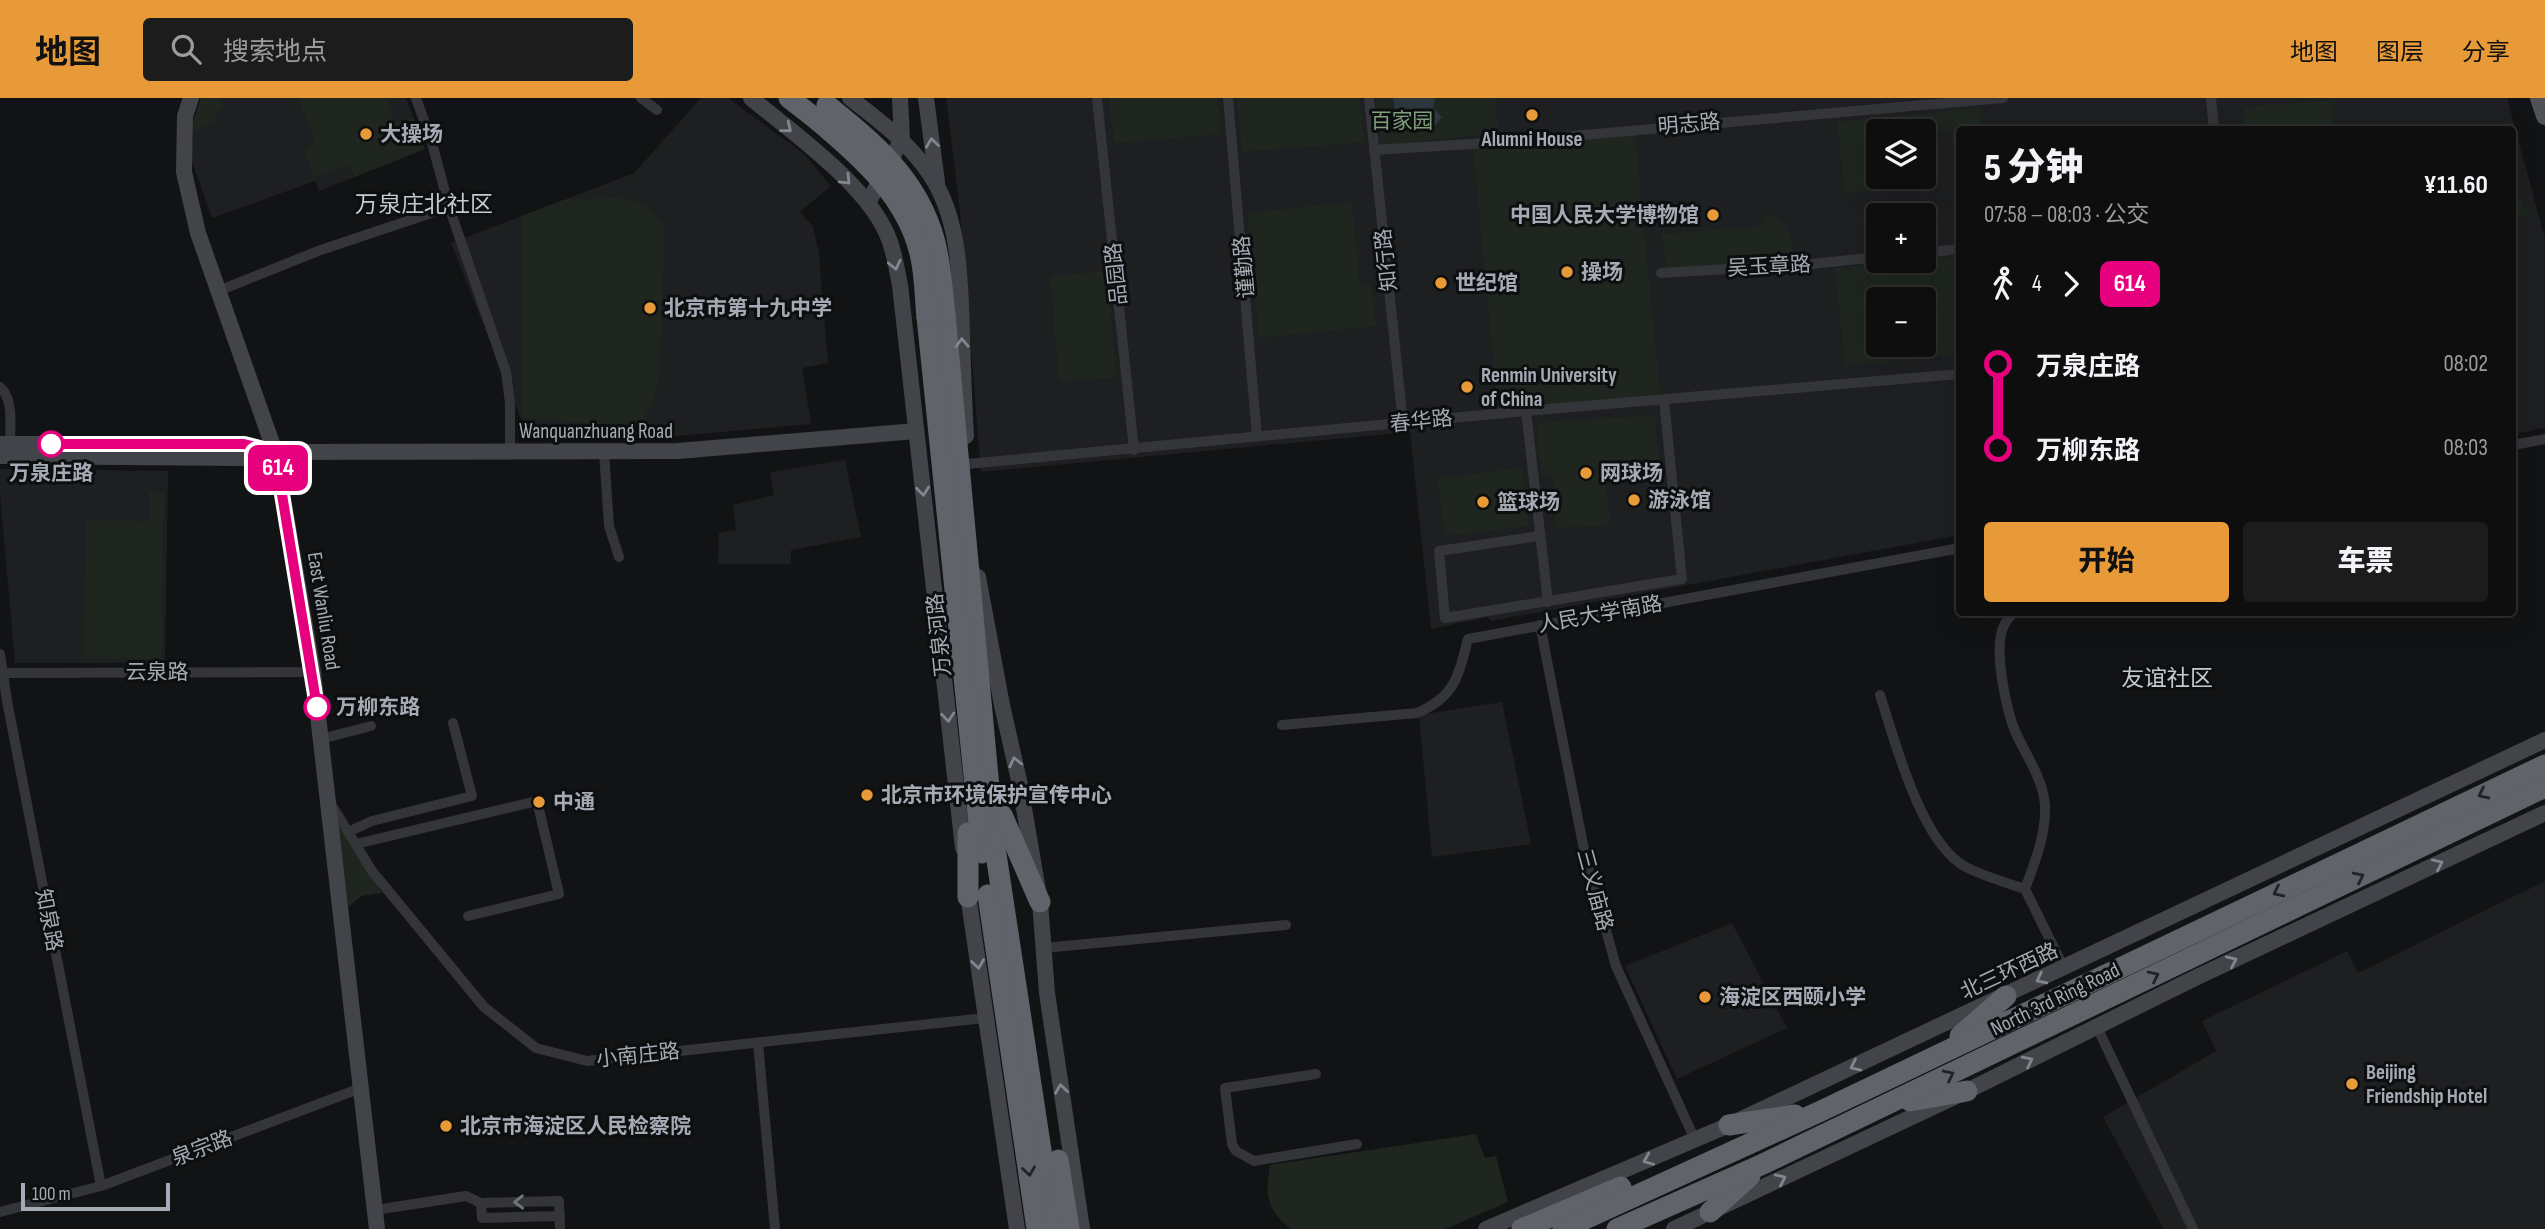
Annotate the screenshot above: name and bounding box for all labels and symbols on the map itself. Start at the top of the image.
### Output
marker: Alumni House [1524,107,1540,123]
park label: 百家园 [1371,109,1434,134]
street label: 明志路 [1657,109,1722,140]
one-way arrow [780,119,792,132]
place label: 大操场 [380,122,443,147]
marker: 大操场 [358,126,374,142]
place label: Alumni House [1481,127,1583,152]
one-way arrow [925,137,940,149]
one-way arrow [838,172,851,185]
district label: 万泉庄北社区 [355,191,493,219]
place label: 中国人民大学博物馆 [1510,203,1699,228]
marker: 中国人民大学博物馆 [1705,207,1721,223]
street label: 知行路 [1371,227,1402,293]
street label: 谨勤路 [1229,234,1260,299]
street label: 品园路 [1101,241,1132,307]
street label: 吴玉章路 [1726,252,1812,281]
one-way arrow [887,259,902,271]
place label: 操场 [1581,260,1623,285]
marker: 操场 [1559,264,1575,280]
place label: 世纪馆 [1455,271,1518,296]
marker: 世纪馆 [1433,275,1449,291]
place label: 北京市第十九中学 [664,296,832,321]
marker: 北京市第十九中学 [642,300,658,316]
one-way arrow [955,337,970,348]
place label: Renmin University of China [1481,363,1617,412]
marker: Renmin University of China [1459,379,1475,395]
street label: 春华路 [1388,406,1454,437]
street label: Wanquanzhuang Road [519,419,673,444]
marker: 万泉庄路 [38,431,64,457]
line badge: 614 [238,445,318,491]
place label: 万泉庄路 [9,461,93,486]
place label: 网球场 [1600,461,1663,486]
marker: 网球场 [1578,465,1594,481]
one-way arrow [915,486,930,497]
place label: 游泳馆 [1648,488,1711,513]
place label: 篮球场 [1497,490,1560,515]
marker: 游泳馆 [1626,492,1642,508]
marker: 篮球场 [1475,494,1491,510]
street label: East Wanliu Road [302,550,345,672]
street label: 人民大学南路 [1536,591,1664,638]
street label: 万泉河路 [923,592,956,678]
street label: 云泉路 [126,660,189,685]
district label: 友谊社区 [2121,665,2213,693]
marker: 万柳东路 [304,694,330,720]
place label: 万柳东路 [336,695,420,720]
one-way arrow [941,711,956,723]
one-way arrow [1008,757,1023,769]
place label: 北京市环境保护宣传中心 [881,783,1112,808]
one-way arrow [2478,786,2490,800]
marker: 北京市环境保护宣传中心 [859,787,875,803]
place label: 中通 [553,790,595,815]
marker: 中通 [531,794,547,810]
street label: 三义庙路 [1572,846,1617,934]
one-way arrow [2431,858,2443,872]
one-way arrow [2352,871,2364,885]
one-way arrow [2273,884,2285,898]
street label: 知泉路 [30,887,67,953]
street label: 北三环西路 [1956,938,2062,1005]
one-way arrow [2225,955,2237,969]
street label: North 3rd Ring Road [1987,957,2124,1041]
one-way arrow [970,959,985,970]
one-way arrow [2147,970,2159,984]
one-way arrow [2036,971,2048,985]
place label: 海淀区西颐小学 [1719,985,1866,1010]
marker: 海淀区西颐小学 [1697,989,1713,1005]
street label: 小南庄路 [595,1039,681,1072]
one-way arrow [2021,1055,2033,1069]
one-way arrow [1850,1058,1862,1072]
place label: Beijing Friendship Hotel [2366,1060,2487,1109]
one-way arrow [1942,1069,1954,1083]
marker: Beijing Friendship Hotel [2344,1076,2360,1092]
one-way arrow [1053,1083,1068,1095]
place label: 北京市海淀区人民检察院 [460,1114,691,1139]
marker: 北京市海淀区人民检察院 [438,1118,454,1134]
street label: 泉宗路 [168,1126,236,1171]
one-way arrow [1643,1152,1655,1166]
one-way arrow [1021,1166,1036,1177]
one-way arrow [1773,1173,1786,1187]
scale bar [21,1180,170,1212]
one-way arrow [513,1194,524,1210]

